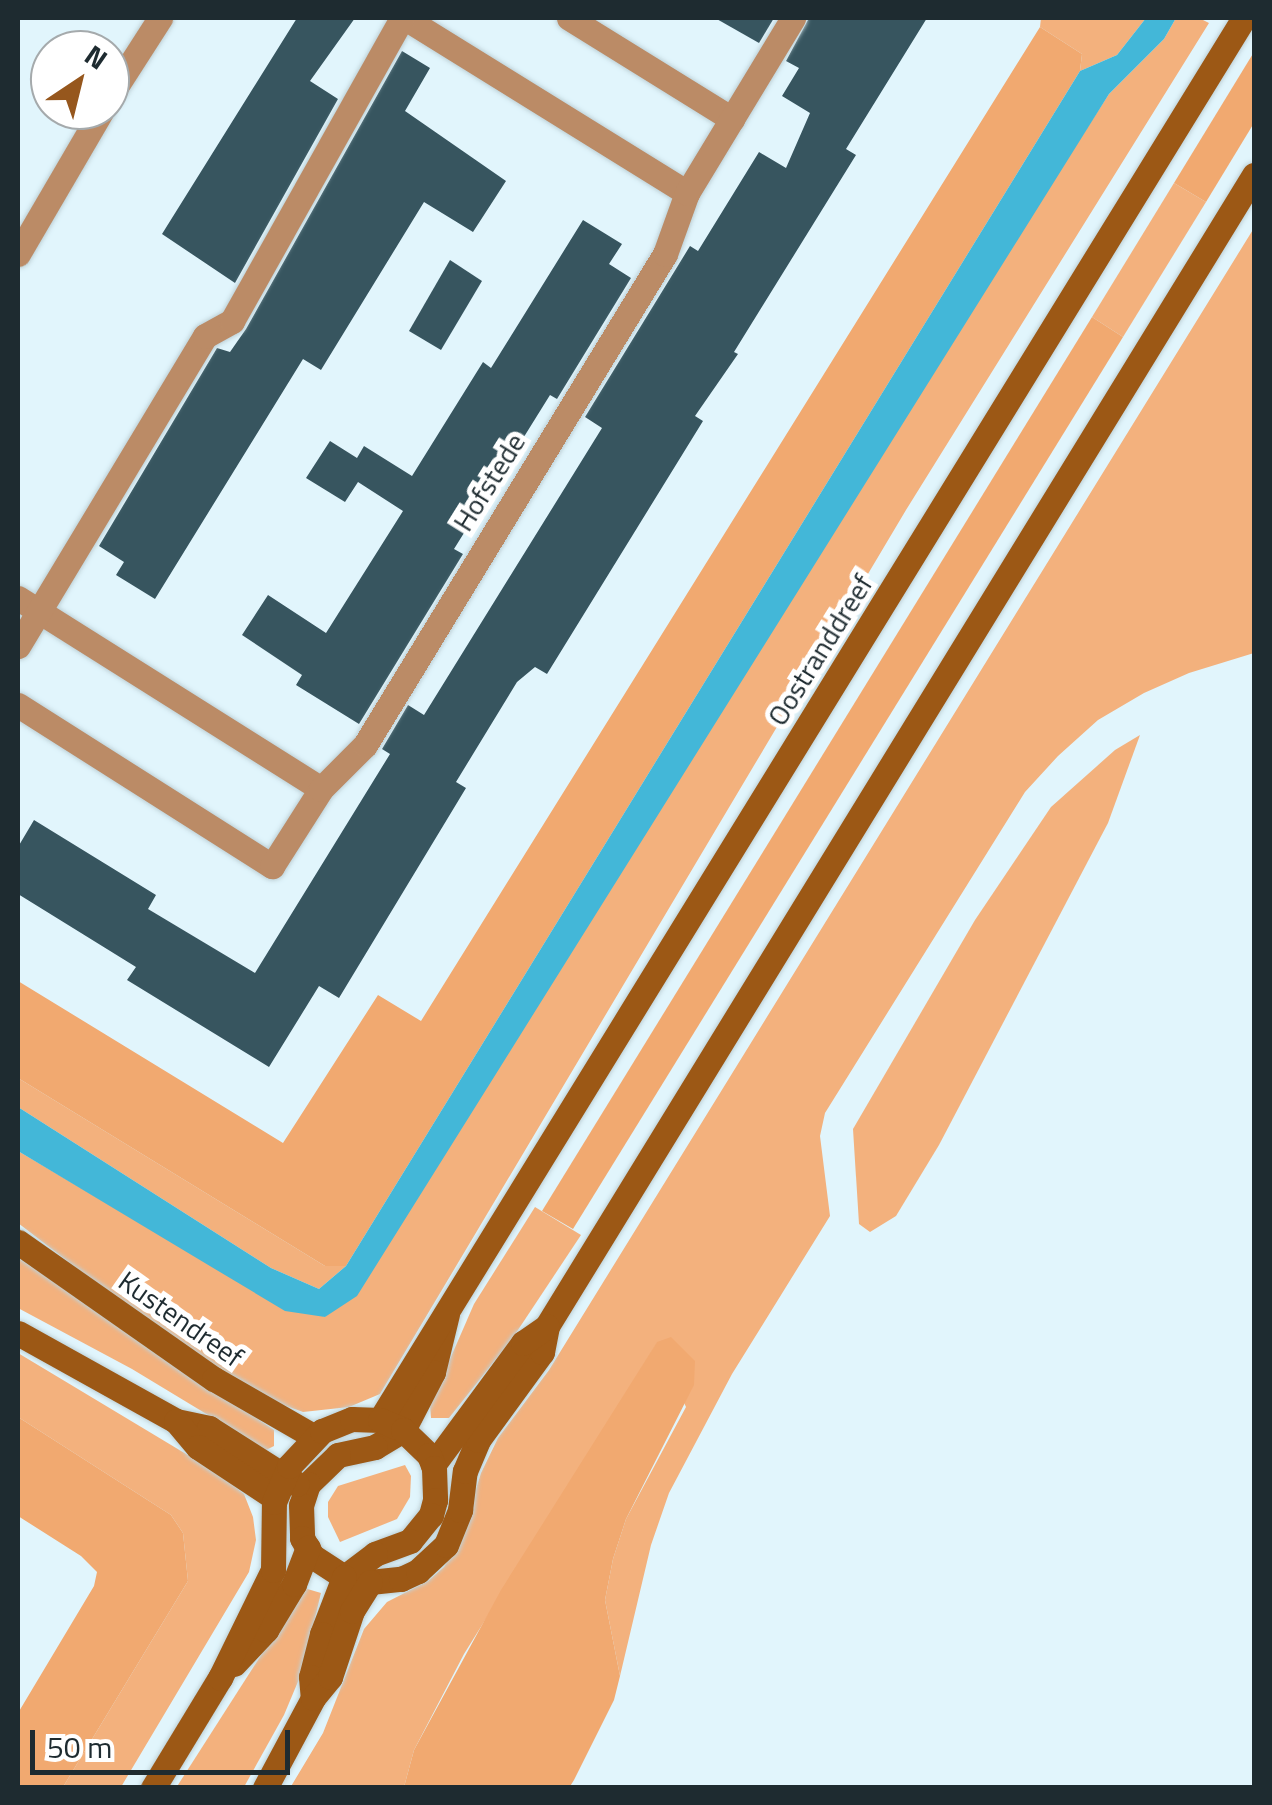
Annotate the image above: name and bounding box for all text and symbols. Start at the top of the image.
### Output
north arrow [30,30,130,130]
text: N [76,33,117,80]
street label: Hofstede [446,427,532,537]
street label: Oostranddreef [760,568,880,732]
street label: Kustendreef [112,1264,250,1374]
scale bar [35,1710,295,1772]
text: 50 m [47,1724,112,1770]

